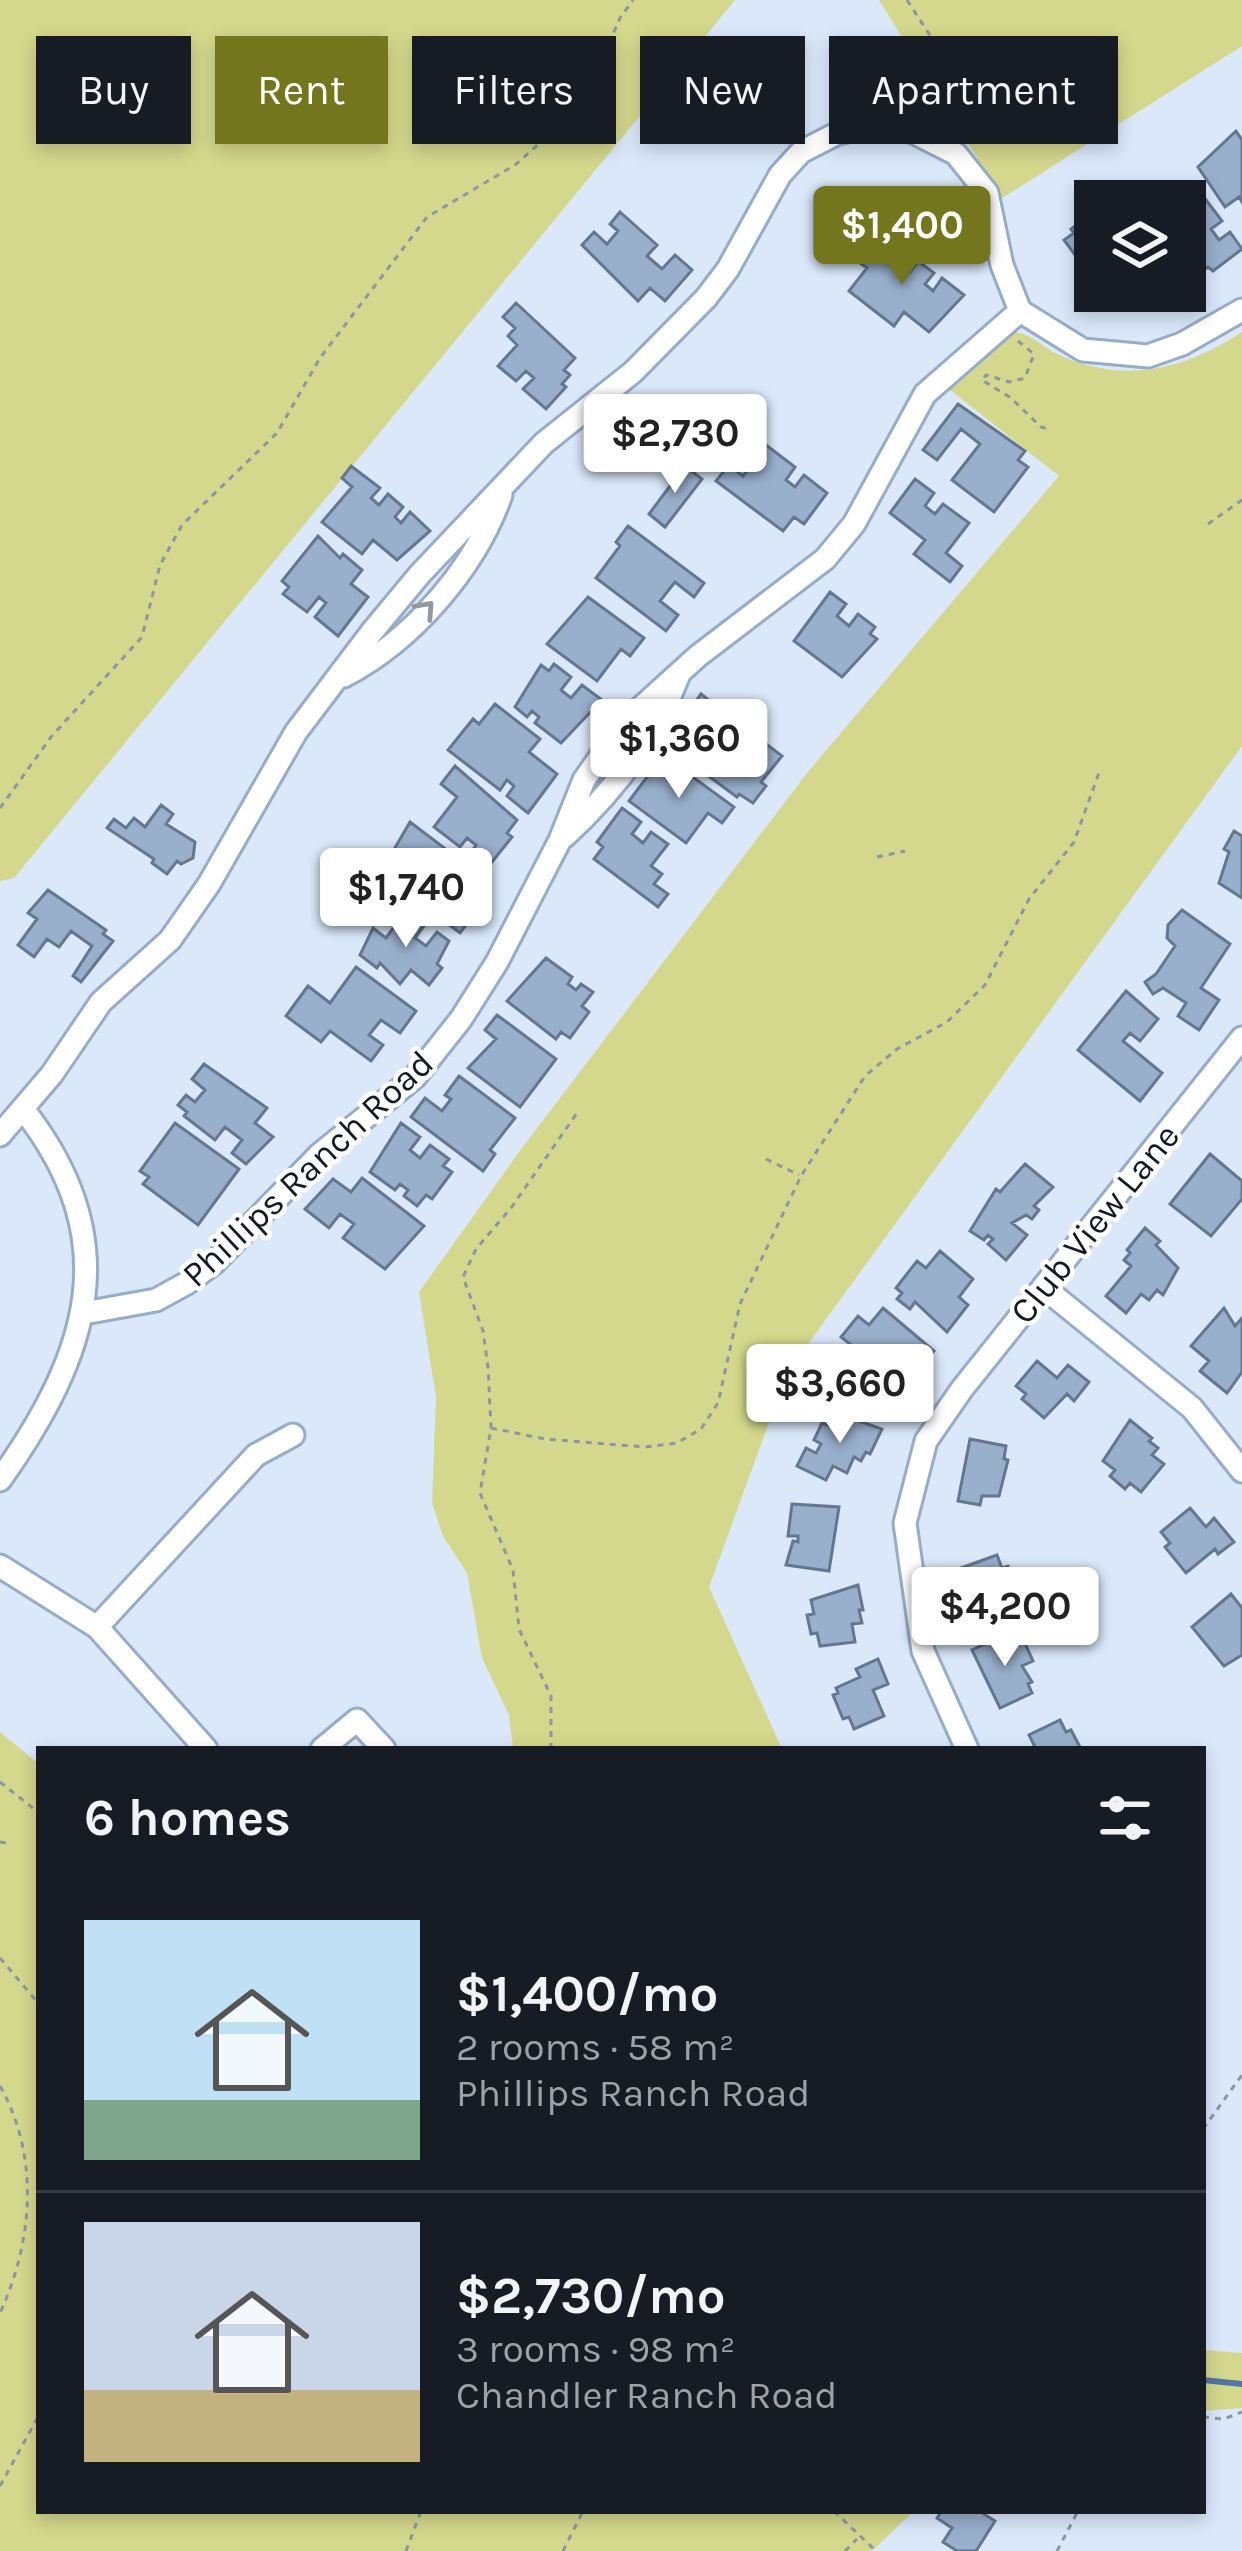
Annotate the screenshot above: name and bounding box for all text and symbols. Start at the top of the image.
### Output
chip: Buy [36,36,191,144]
chip: Rent [215,36,388,144]
chip: Filters [412,36,616,144]
chip: New [640,36,805,144]
chip: Apartment [829,36,1118,144]
map controls [1074,180,1206,312]
button: layers [1074,180,1206,312]
pin: $1,400 [804,186,1000,288]
text: $1,400 [840,202,964,248]
pin: $2,730 [577,394,773,496]
text: $2,730 [611,410,739,456]
one-way arrow [412,601,433,623]
pin: $1,360 [581,699,777,801]
text: $1,360 [617,715,741,761]
pin: $1,740 [308,848,504,950]
text: $1,740 [347,864,465,910]
street label: Phillips Ranch Road [174,1042,442,1296]
street label: Club View Lane [1001,1115,1188,1332]
pin: $3,660 [742,1344,938,1446]
text: $3,660 [773,1360,907,1406]
pin: $4,200 [907,1567,1103,1669]
text: $4,200 [939,1583,1071,1629]
icon: filters [1092,1785,1158,1851]
text: 6 homes [84,1788,291,1848]
text: $1,400/mo [456,1964,718,2024]
icon: home [180,1968,324,2112]
text: 2 rooms · 58 m² [456,2024,734,2070]
text: Phillips Ranch Road [456,2070,810,2116]
text: $2,730/mo [456,2266,726,2326]
icon: home [180,2270,324,2414]
text: 3 rooms · 98 m² [456,2326,735,2372]
text: Chandler Ranch Road [456,2372,837,2418]

